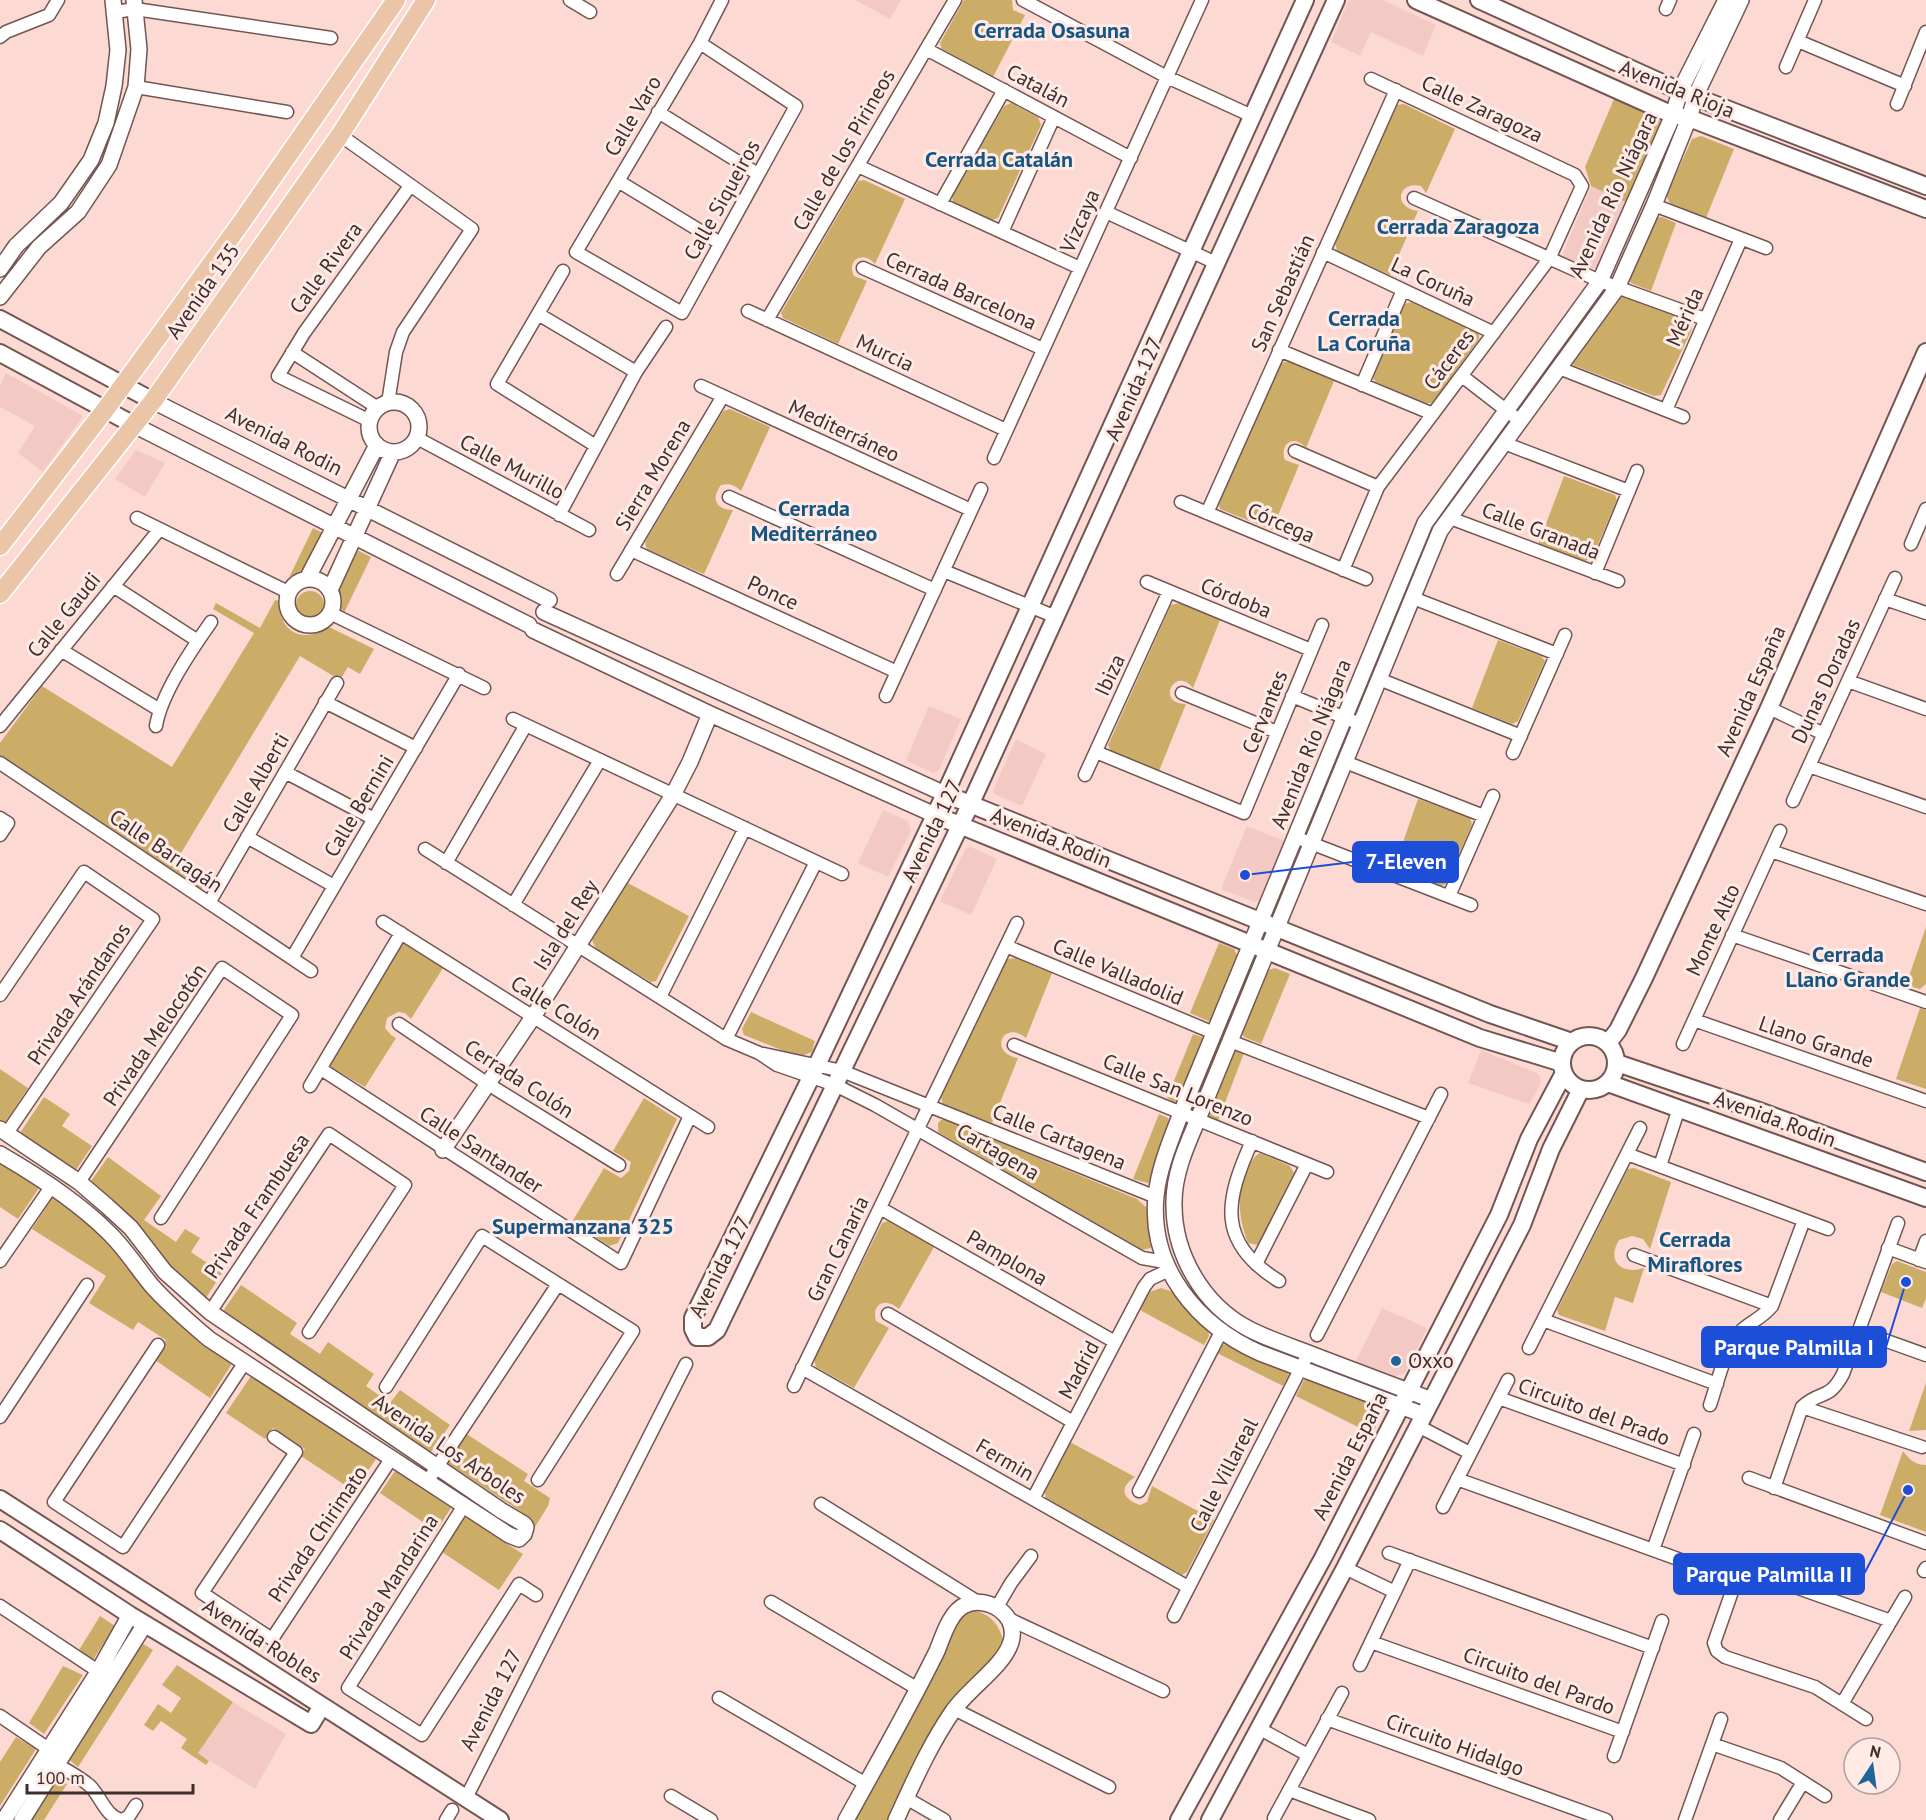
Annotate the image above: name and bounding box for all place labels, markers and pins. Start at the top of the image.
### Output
callout: 7-Eleven [1353,842,1458,882]
callout: Parque Palmilla I [1702,1327,1886,1367]
place label: Oxxo [1408,1347,1454,1374]
marker: Oxxo [1389,1354,1403,1368]
callout: Parque Palmilla II [1674,1554,1864,1594]

